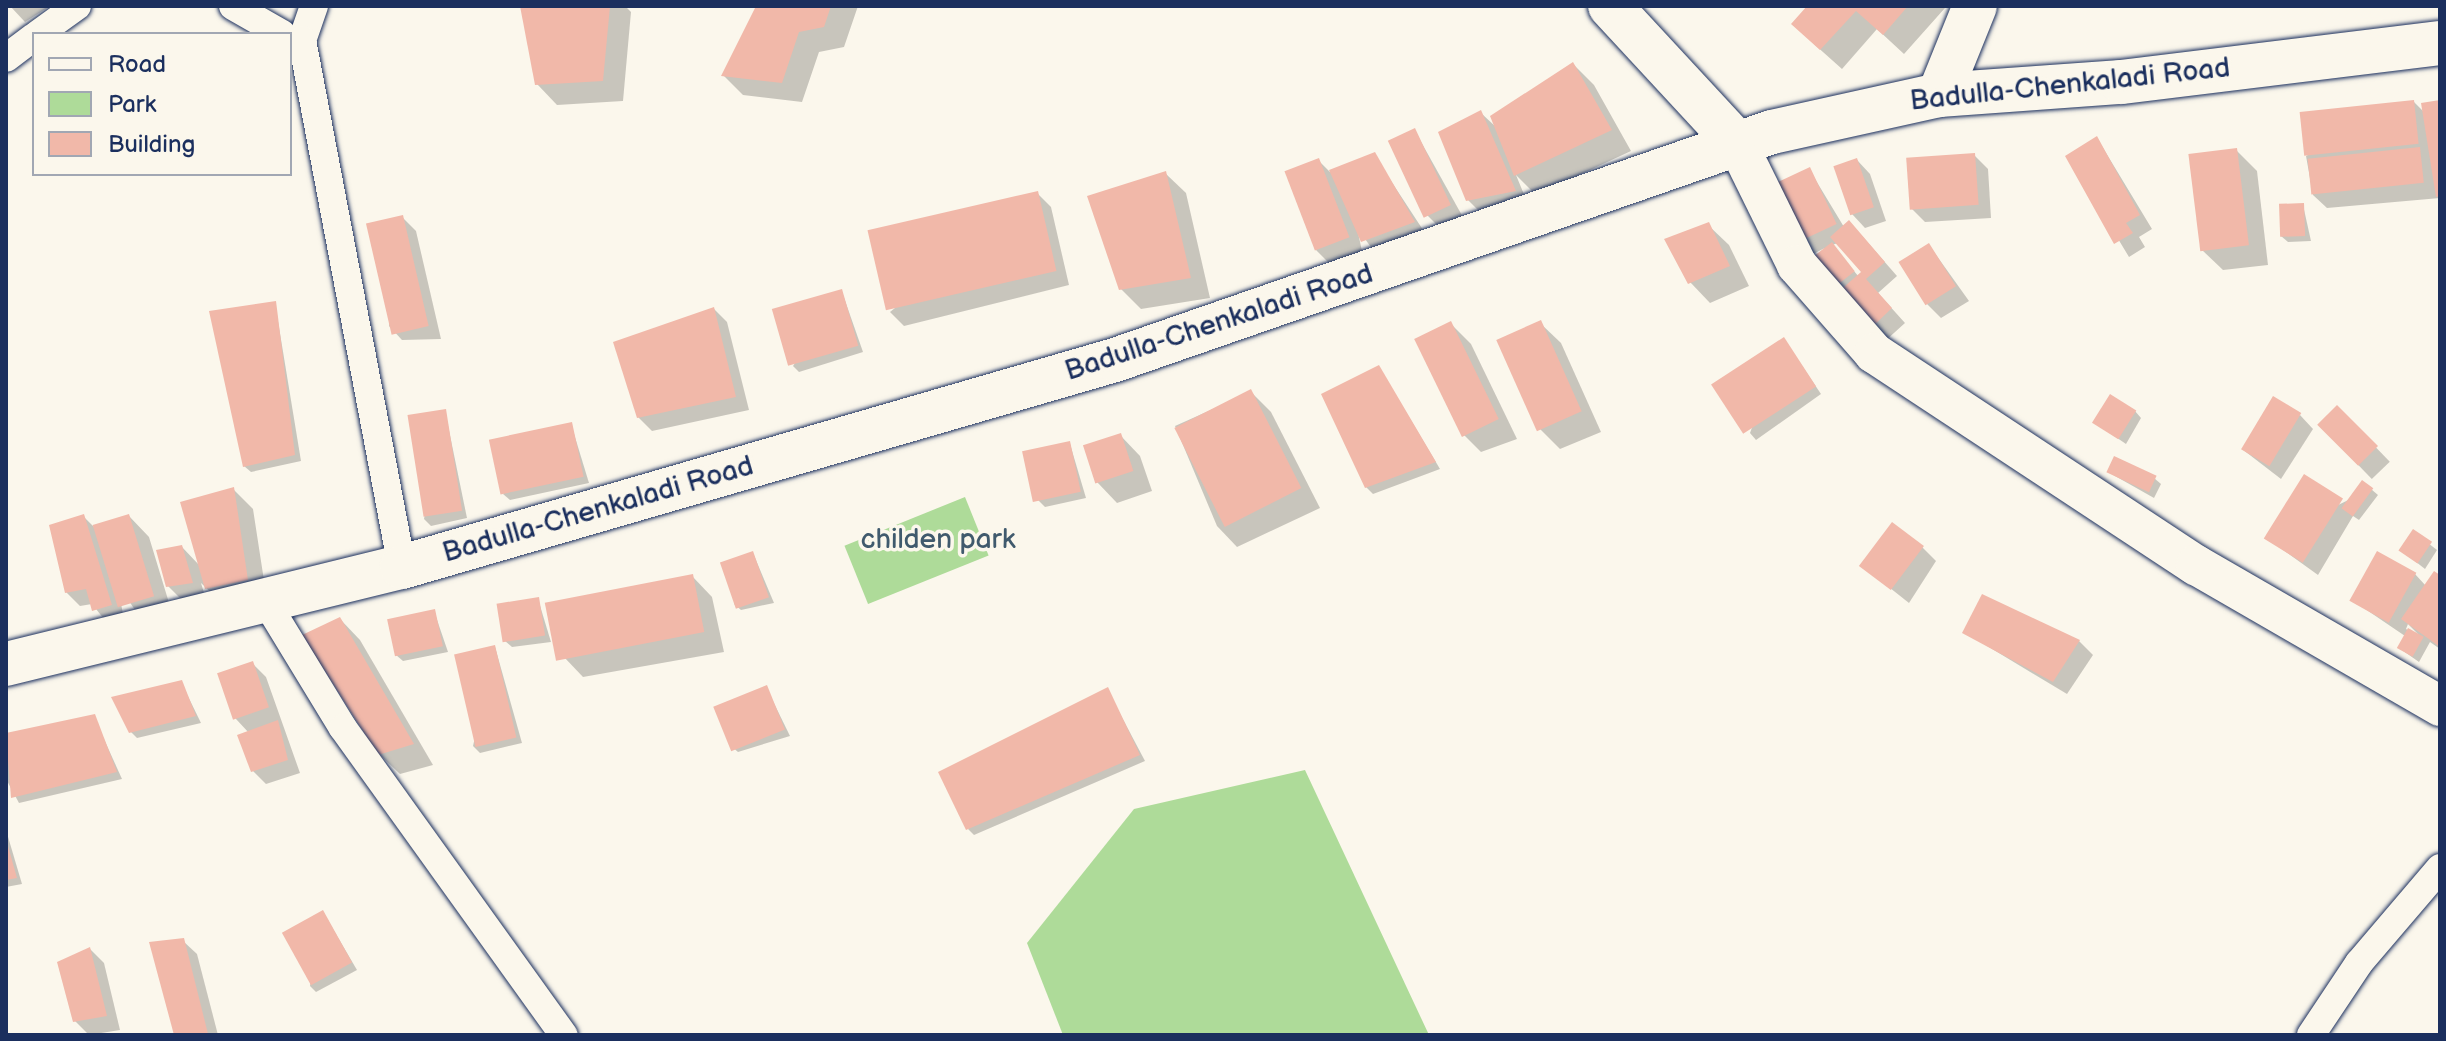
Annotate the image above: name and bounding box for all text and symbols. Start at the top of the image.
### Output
legend [32,32,292,176]
text: Road [108,50,166,79]
street label: Badulla-Chenkaladi Road [1908,51,2232,119]
text: Park [108,90,156,119]
text: Building [108,130,195,159]
street label: Badulla-Chenkaladi Road [1061,257,1377,389]
street label: Badulla-Chenkaladi Road [439,450,757,570]
park label: childen park [861,523,1015,557]

